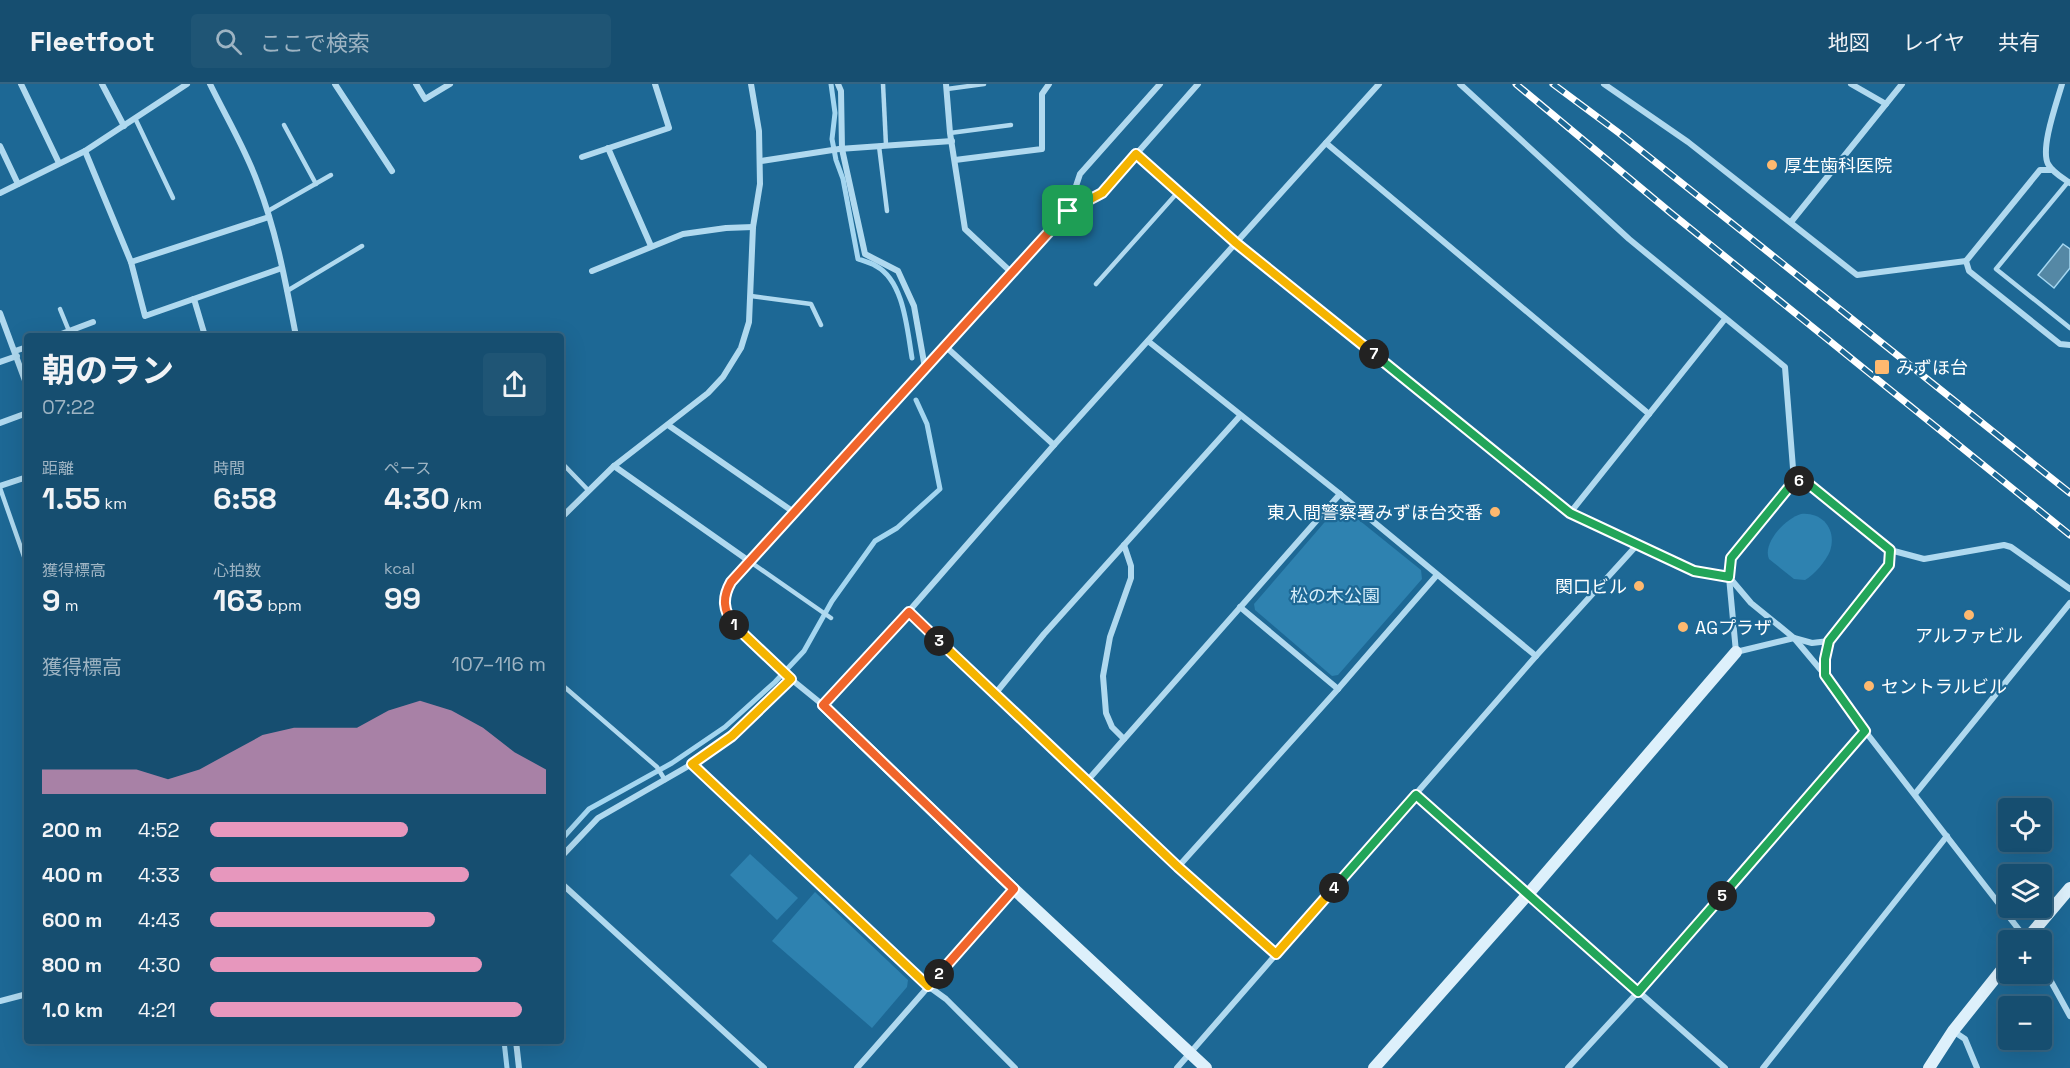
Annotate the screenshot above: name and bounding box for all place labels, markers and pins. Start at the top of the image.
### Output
place label: 厚生歯科医院 [1784,154,1892,177]
marker: 厚生歯科医院 [1765,158,1779,172]
pin [1042,185,1093,236]
pin: 7 [1359,339,1389,369]
place label: みずほ台 [1896,356,1968,379]
marker: みずほ台 [1873,358,1891,376]
pin: 6 [1784,466,1814,496]
place label: 東入間警察署みずほ台交番 [1267,501,1483,524]
marker: 東入間警察署みずほ台交番 [1488,505,1502,519]
place label: 関口ビル [1555,575,1627,598]
marker: 関口ビル [1632,579,1646,593]
marker: アルファビル [1962,608,1976,622]
pin: 1 [719,610,749,640]
place label: AGプラザ [1695,616,1772,639]
marker: AGプラザ [1676,620,1690,634]
place label: アルファビル [1915,624,2023,647]
pin: 3 [924,626,954,656]
place label: セントラルビル [1881,675,2007,698]
marker: セントラルビル [1862,679,1876,693]
pin: 4 [1319,873,1349,903]
pin: 5 [1707,881,1737,911]
pin: 2 [924,959,954,989]

